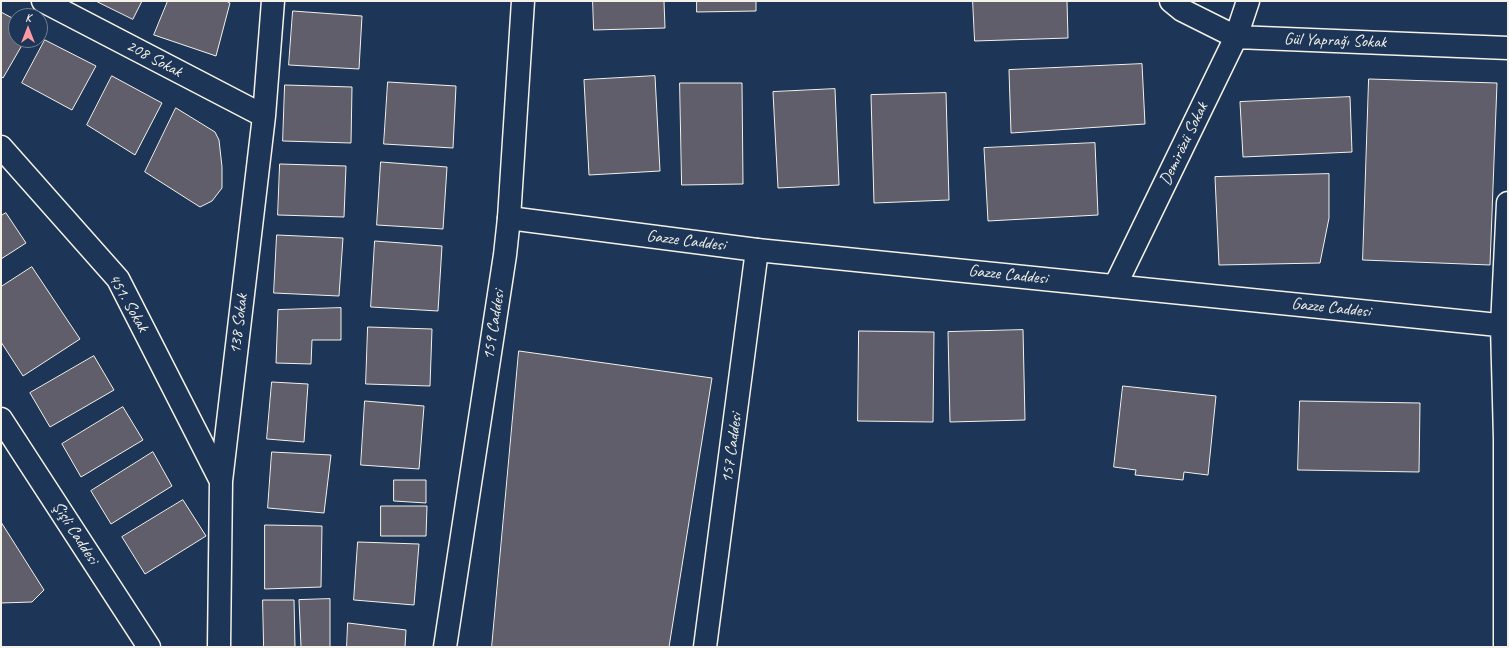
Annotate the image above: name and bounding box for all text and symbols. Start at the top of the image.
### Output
north arrow [8,8,48,48]
text: K [25,10,31,24]
street label: Gül Yaprağı Sokak [1283,29,1387,53]
street label: 208 Sokak [123,36,185,82]
street label: Demirözü Sokak [1155,99,1213,189]
street label: Gazze Caddesi [645,226,727,256]
street label: Gazze Caddesi [967,261,1049,289]
street label: 451. Sokak [103,270,153,336]
street label: 159 Caddesi [478,289,510,361]
street label: 138 Sokak [225,293,253,355]
street label: Gazze Caddesi [1290,294,1372,322]
street label: 157 Caddesi [717,412,747,484]
street label: Şişli Caddesi [47,498,103,568]

